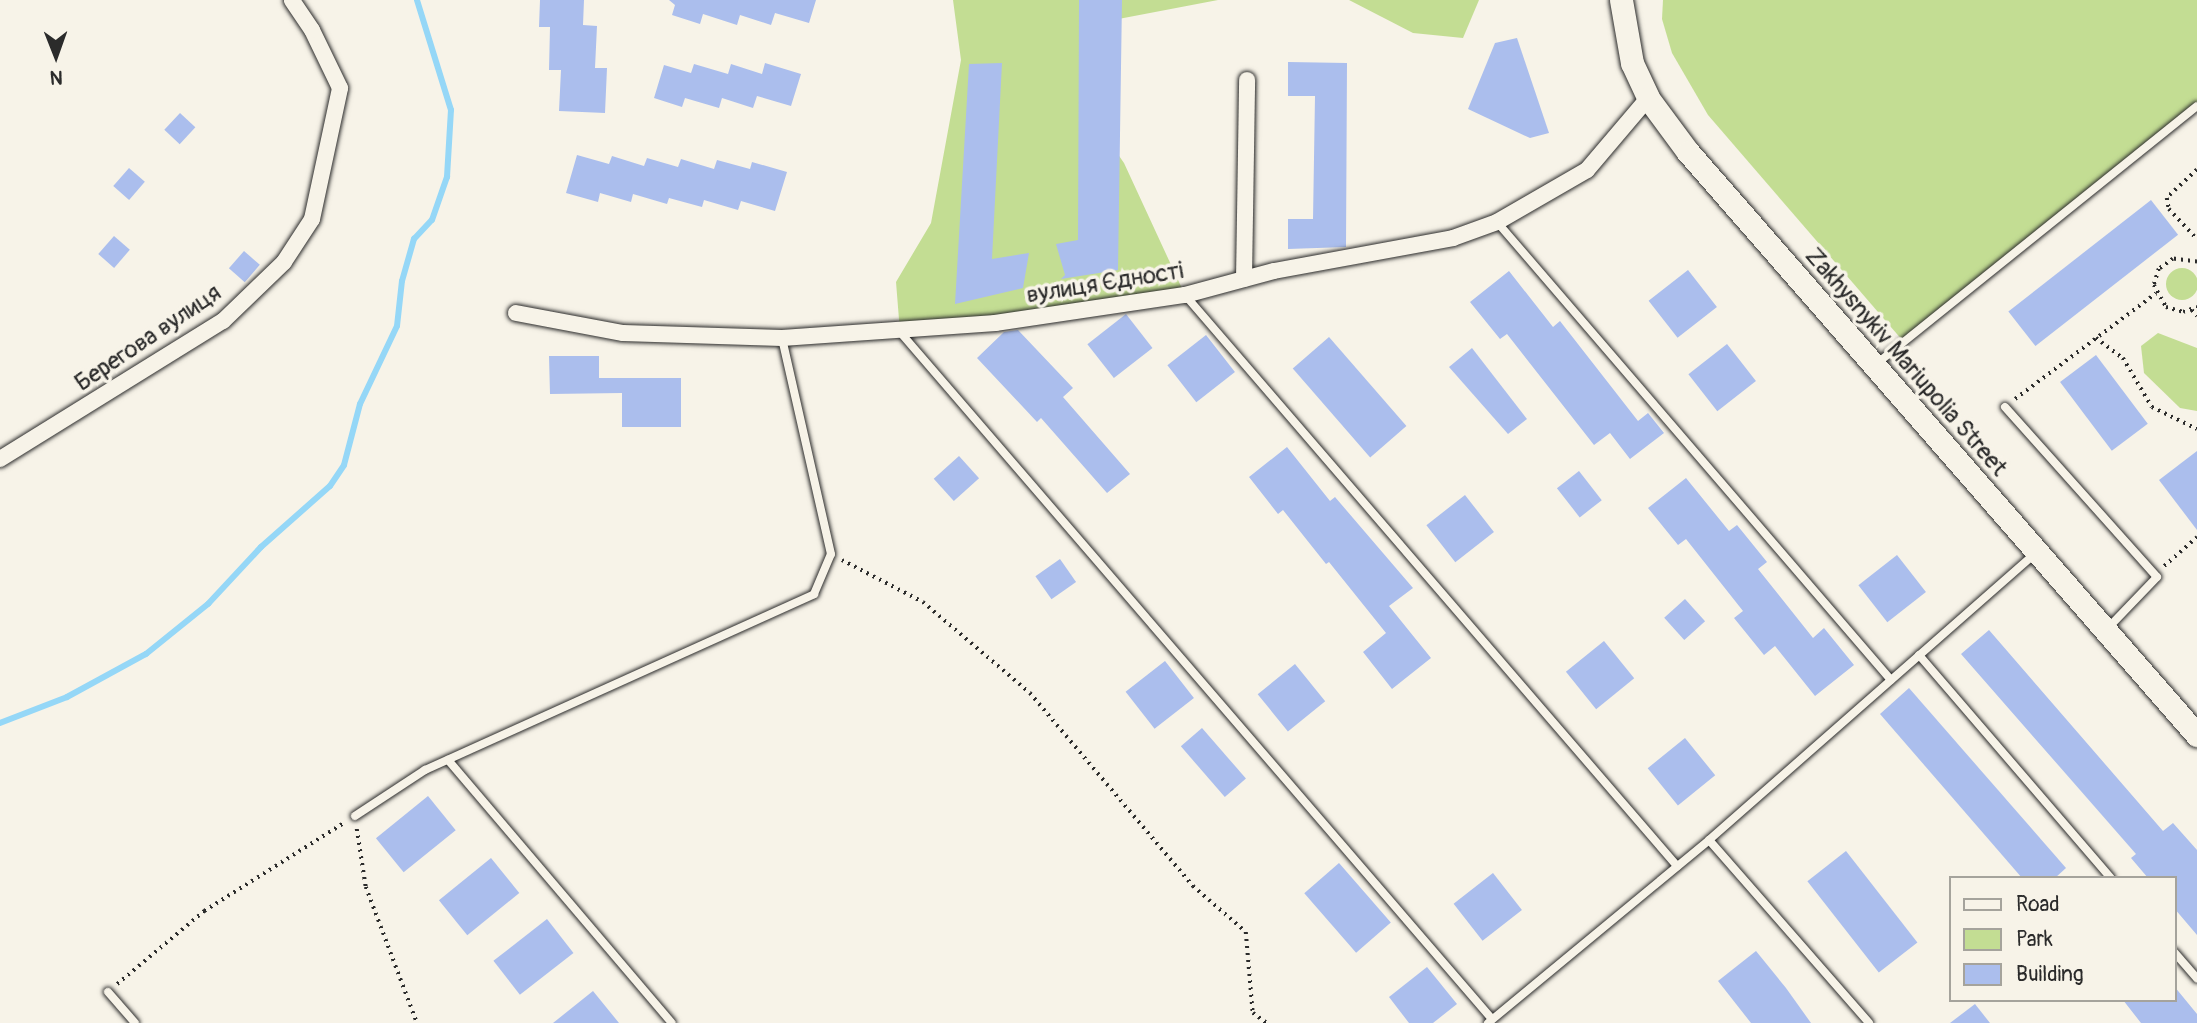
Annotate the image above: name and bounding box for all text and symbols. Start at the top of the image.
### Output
north arrow [21,21,91,91]
text: N [50,65,63,89]
street label: Zakhysnykiv Mariupolia Street [1799,242,2013,482]
street label: вулиця Єдності [1024,256,1186,310]
street label: Берегова вулиця [69,278,227,398]
legend [1948,876,2176,1002]
text: Road [2016,891,2060,918]
text: Park [2016,926,2053,953]
text: Building [2016,961,2083,988]

